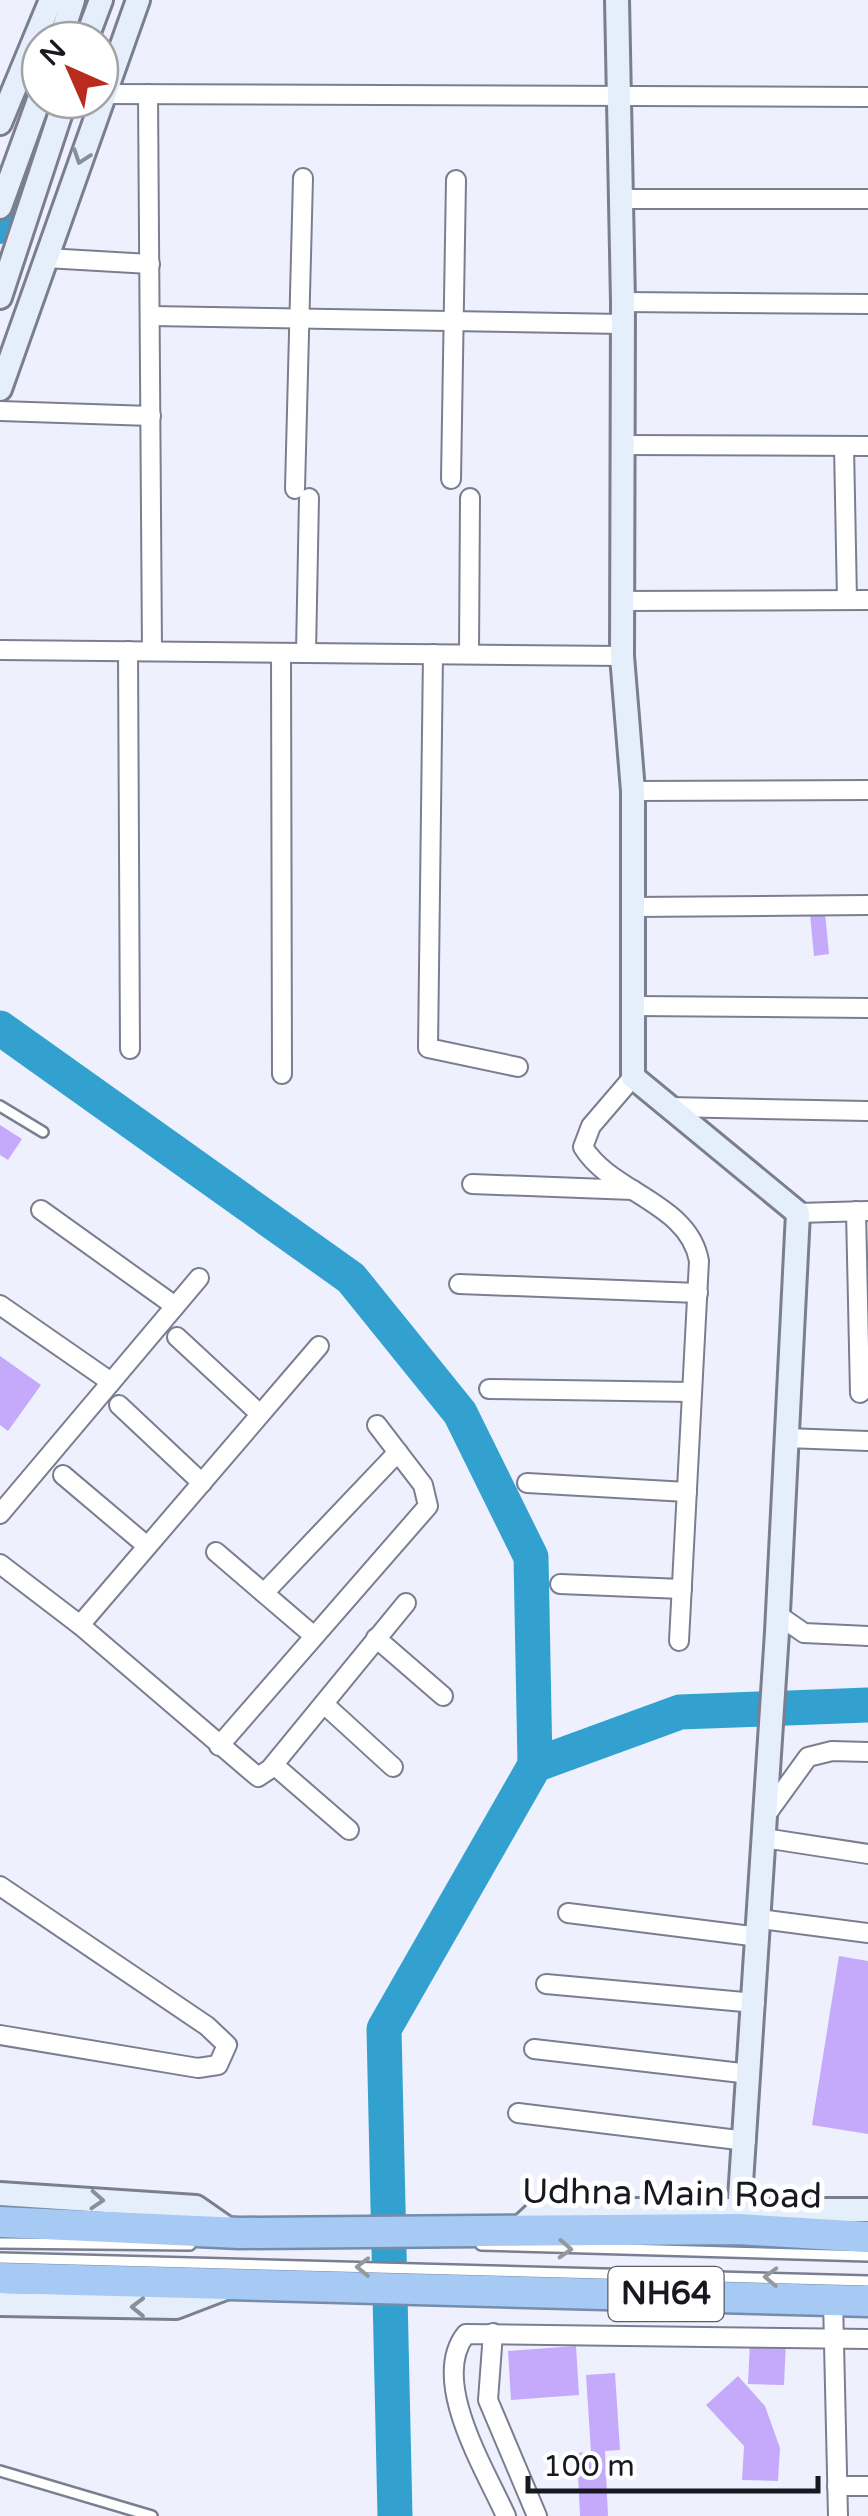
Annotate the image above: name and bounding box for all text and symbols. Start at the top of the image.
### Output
north arrow [20,20,120,120]
text: N [33,33,73,73]
one-way arrow [72,148,93,165]
street label: Udhna Main Road [522,2170,822,2218]
one-way arrow [90,2189,106,2210]
one-way arrow [557,2238,573,2259]
one-way arrow [354,2256,370,2278]
road number: NH64 [608,2267,724,2321]
one-way arrow [762,2267,778,2288]
one-way arrow [129,2296,145,2317]
scale bar [528,2431,818,2493]
text: 100 m [543,2448,635,2485]

